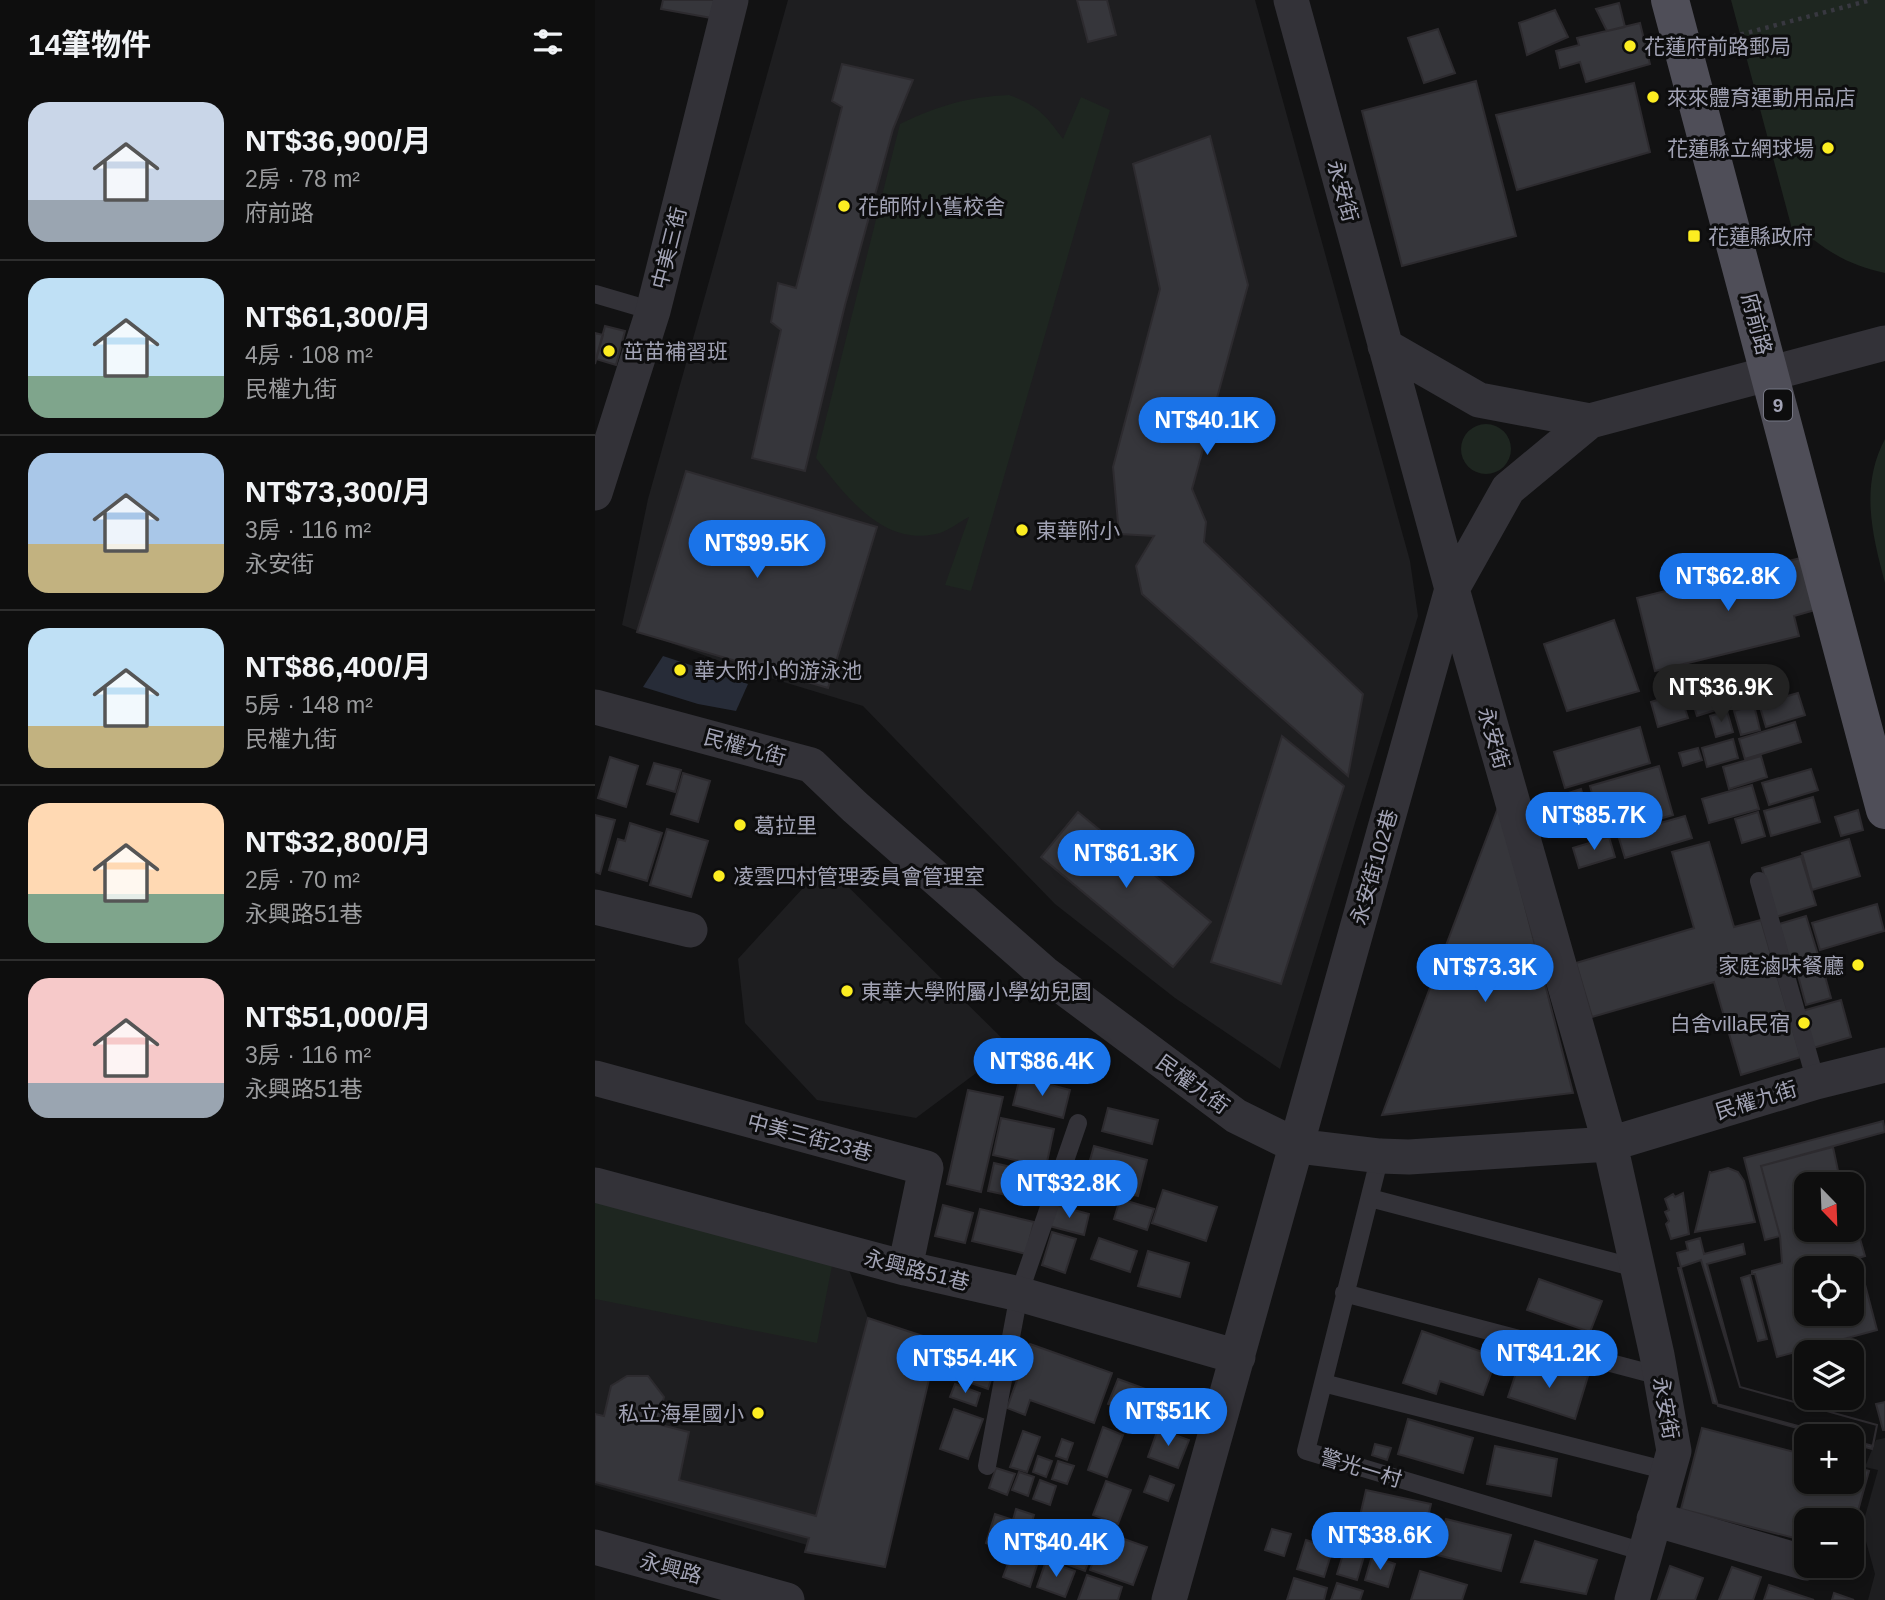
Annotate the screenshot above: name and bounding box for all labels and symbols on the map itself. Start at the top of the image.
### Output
place label: 花蓮府前路郵局 [1644,35,1791,58]
marker: 花蓮府前路郵局 [1622,38,1638,54]
place label: 來來體育運動用品店 [1667,86,1856,109]
marker: 來來體育運動用品店 [1645,89,1661,105]
place label: 花蓮縣立網球場 [1667,137,1814,160]
marker: 花蓮縣立網球場 [1820,140,1836,156]
street label: 永安街 [1324,158,1362,224]
place label: 花師附小舊校舍 [858,195,1005,218]
marker: 花師附小舊校舍 [836,198,852,214]
street label: 中美三街 [648,204,690,292]
place label: 花蓮縣政府 [1708,225,1813,248]
marker: 花蓮縣政府 [1686,228,1702,244]
street label: 府前路 [1738,291,1776,357]
place label: 茁苗補習班 [623,340,728,363]
marker: 茁苗補習班 [601,343,617,359]
road number: 9 [1764,390,1792,420]
pin: NT$40.1K [1135,398,1279,457]
place label: 東華附小 [1036,519,1120,542]
pin: NT$99.5K [685,520,829,580]
marker: 東華附小 [1014,522,1030,538]
pin: NT$62.8K [1656,554,1800,613]
place label: 華大附小的游泳池 [694,659,862,682]
marker: 華大附小的游泳池 [672,662,688,678]
pin: NT$36.9K [1649,664,1793,724]
street label: 永安街 [1474,705,1514,771]
street label: 民權九街 [701,725,789,769]
pin: NT$85.7K [1522,792,1666,852]
street label: 永安街102巷 [1347,807,1401,927]
place label: 葛拉里 [754,814,817,837]
marker: 葛拉里 [732,817,748,833]
pin: NT$61.3K [1054,830,1198,890]
place label: 凌雲四村管理委員會管理室 [733,865,985,888]
marker: 凌雲四村管理委員會管理室 [711,868,727,884]
pin: NT$73.3K [1413,944,1557,1004]
place label: 家庭滷味餐廳 [1718,954,1844,977]
marker: 家庭滷味餐廳 [1850,957,1866,973]
place label: 東華大學附屬小學幼兒園 [861,980,1092,1003]
marker: 東華大學附屬小學幼兒園 [839,983,855,999]
place label: 白舍villa民宿 [1670,1012,1790,1035]
marker: 白舍villa民宿 [1796,1015,1812,1031]
pin: NT$86.4K [970,1038,1114,1098]
street label: 民權九街 [1152,1050,1234,1118]
street label: 民權九街 [1712,1077,1800,1123]
street label: 中美三街23巷 [745,1109,875,1165]
pin: NT$32.8K [997,1160,1141,1220]
north arrow [1794,1172,1864,1242]
street label: 永興路51巷 [862,1246,972,1294]
pin: NT$41.2K [1477,1330,1621,1390]
pin: NT$54.4K [893,1336,1037,1395]
street label: 永安街 [1649,1375,1683,1441]
pin: NT$51K [1111,1388,1225,1448]
place label: 私立海星國小 [618,1402,744,1425]
marker: 私立海星國小 [750,1405,766,1421]
street label: 警光一村 [1317,1445,1405,1491]
pin: NT$38.6K [1308,1512,1452,1572]
pin: NT$40.4K [984,1520,1128,1579]
street label: 永興路 [638,1549,704,1587]

